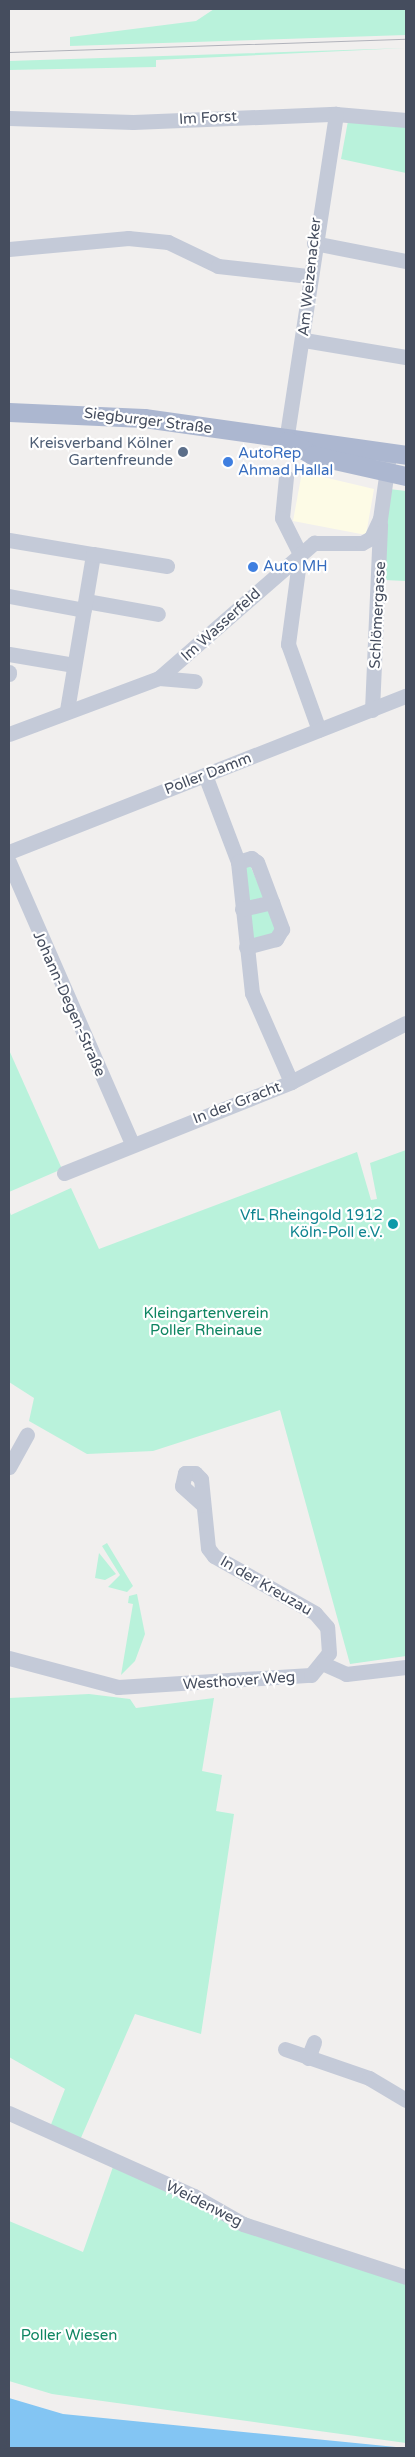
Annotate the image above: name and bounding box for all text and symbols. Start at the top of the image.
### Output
street label: Im Forst [179,107,237,129]
street label: Am Weizenacker [295,217,325,337]
street label: Siegburger Straße [83,404,213,438]
place label: Kreisverband Kölner Gartenfreunde [29,434,173,469]
place label: AutoRep Ahmad Hallal [238,444,333,479]
marker: Kreisverband Kölner Gartenfreunde [177,446,189,458]
marker: AutoRep Ahmad Hallal [222,456,234,468]
place label: Auto MH [263,558,328,576]
marker: Auto MH [247,561,259,573]
street label: Schlömergasse [366,561,390,669]
street label: Im Wasserfeld [178,585,264,665]
street label: Poller Damm [162,749,254,799]
street label: Johann-Degen-Straße [29,929,109,1079]
street label: In der Gracht [190,1078,284,1128]
place label: VfL Rheingold 1912 Köln-Poll e.V. [240,1206,383,1241]
marker: VfL Rheingold 1912 Köln-Poll e.V. [387,1218,399,1230]
park label: Kleingartenverein Poller Rheinaue [143,1304,269,1339]
street label: In der Kreuzau [217,1552,315,1620]
street label: Westhover Weg [182,1668,296,1694]
street label: Weidenweg [163,2177,245,2231]
park label: Poller Wiesen [21,2327,117,2345]

